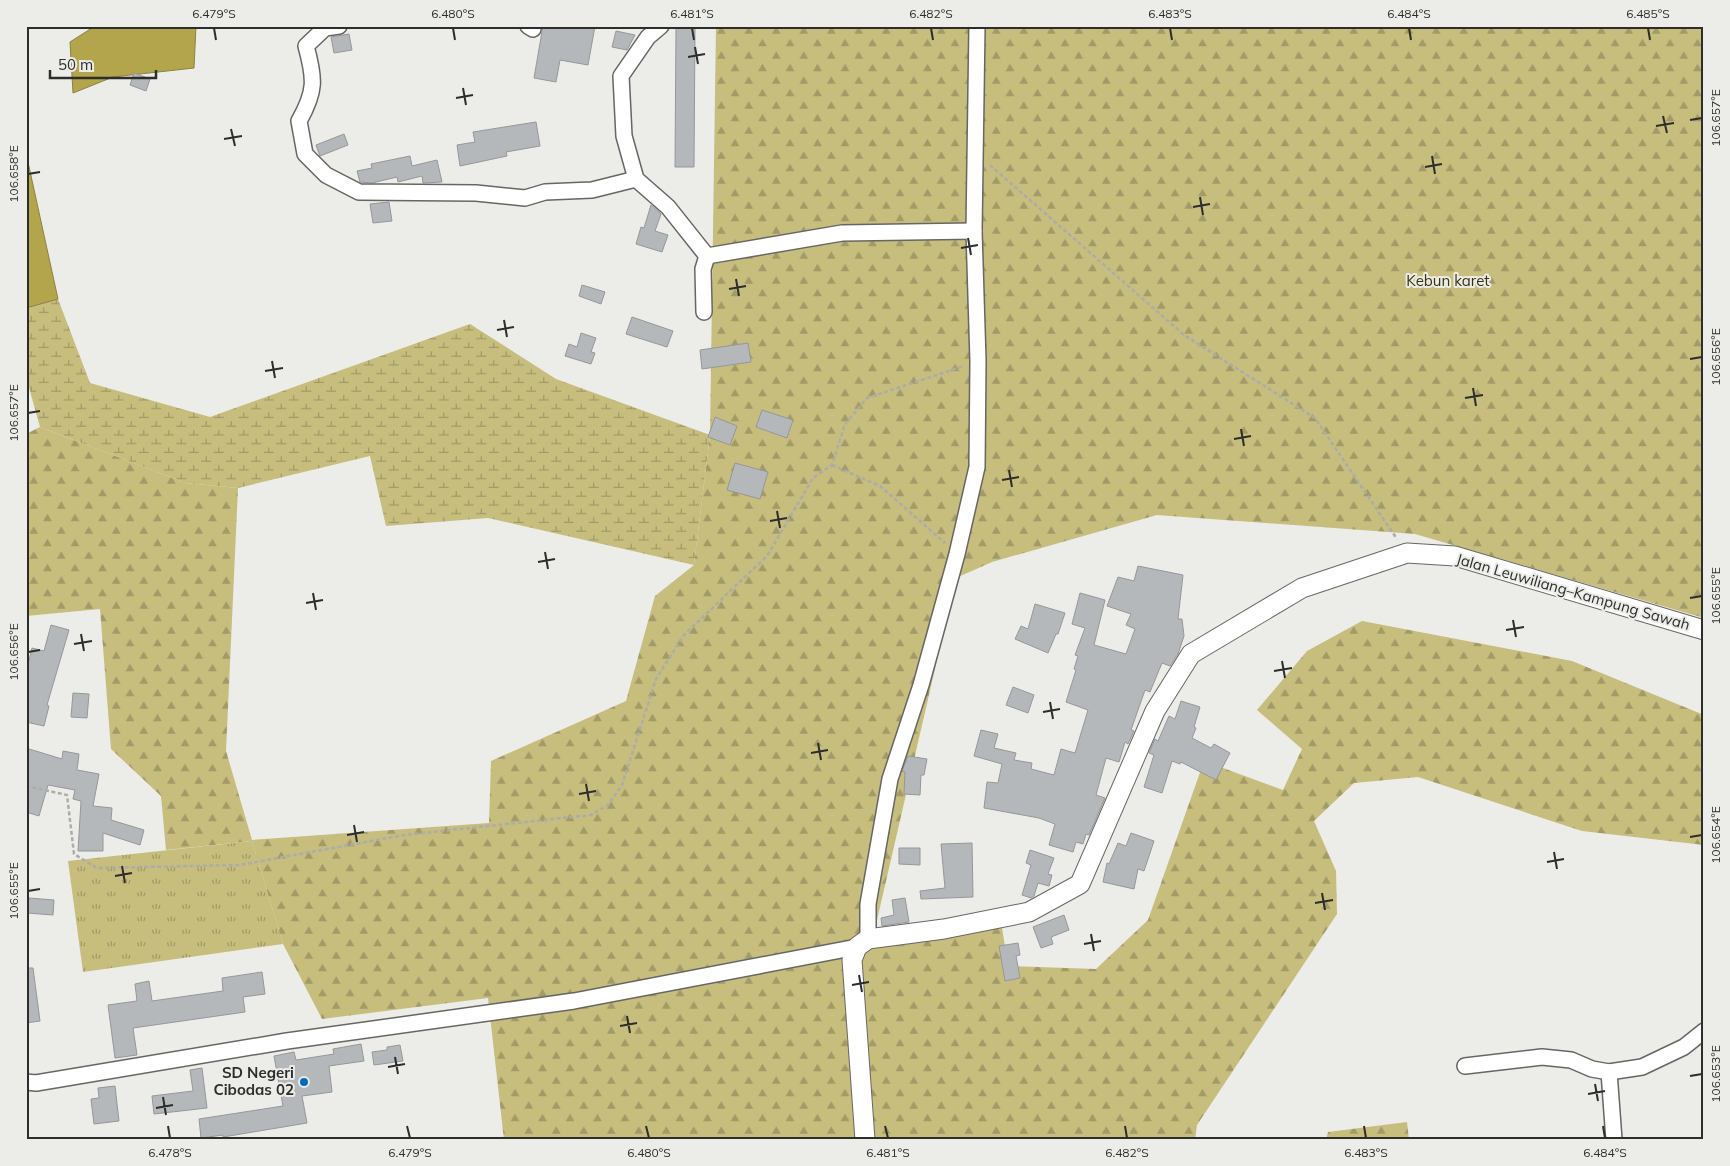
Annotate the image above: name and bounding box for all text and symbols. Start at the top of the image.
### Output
text: 6.479°S [192,6,236,21]
text: 6.480°S [431,6,475,21]
text: 6.481°S [670,6,714,21]
text: 6.482°S [909,6,953,21]
text: 6.483°S [1148,6,1192,21]
text: 6.484°S [1387,6,1431,21]
text: 6.485°S [1626,6,1670,21]
scale bar [50,48,156,80]
text: 50 m [58,55,93,74]
text: 106.657°E [1708,89,1723,147]
text: 106.658°E [6,145,21,203]
park label: Kebun karet [1406,271,1490,290]
text: 106.656°E [1708,328,1723,386]
text: 106.657°E [6,384,21,442]
street label: Jalan Leuwiliang–Kampung Sawah [1454,549,1692,634]
text: 106.655°E [1708,567,1723,625]
text: 106.656°E [6,623,21,681]
text: 106.654°E [1708,806,1723,864]
text: 106.655°E [6,862,21,920]
text: 106.653°E [1708,1045,1723,1103]
place label: SD Negeri Cibodas 02 [213,1063,294,1099]
marker: SD Negeri Cibodas 02 [298,1076,310,1088]
text: 6.478°S [148,1145,192,1160]
text: 6.479°S [388,1145,432,1160]
text: 6.480°S [627,1145,671,1160]
text: 6.481°S [866,1145,910,1160]
text: 6.482°S [1105,1145,1149,1160]
text: 6.483°S [1344,1145,1388,1160]
text: 6.484°S [1583,1145,1627,1160]

